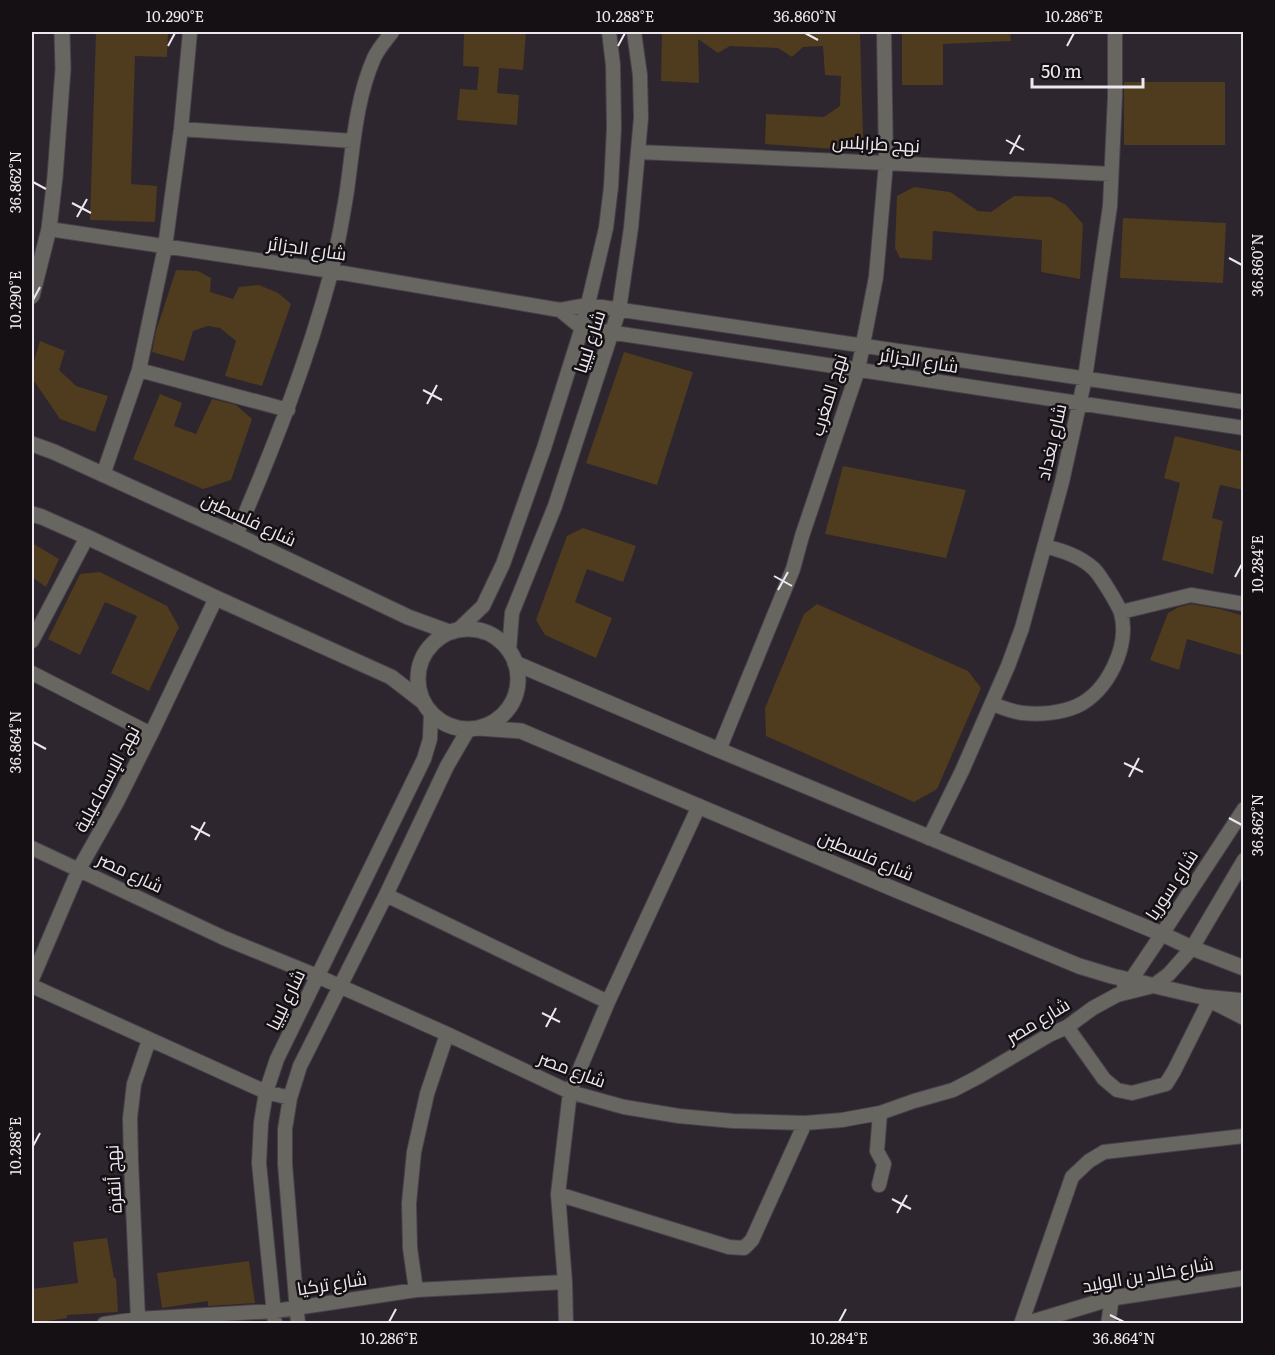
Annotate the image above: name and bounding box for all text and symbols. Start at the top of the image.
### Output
text: 10.290°E [146,4,204,27]
text: 10.288°E [596,4,654,27]
text: 36.860°N [773,4,837,27]
text: 10.286°E [1045,4,1103,27]
scale bar [1032,51,1143,89]
text: 50 m [1041,57,1082,84]
street label: نهج طرابلس [831,127,921,158]
text: 36.862°N [3,151,26,213]
street label: شارع الجزائر [265,228,348,266]
text: 36.860°N [1245,233,1268,297]
text: 10.290°E [3,271,26,329]
street label: شارع ليبيا [566,307,611,376]
street label: شارع الجزائر [877,340,961,379]
street label: نهج المغرب [802,350,853,439]
street label: شارع بغداد [1029,401,1072,483]
street label: شارع فلسطين [198,485,301,552]
text: 10.284°E [1245,535,1268,593]
text: 36.864°N [3,711,26,773]
street label: نهج الإسماعيلية [66,720,145,837]
text: 36.862°N [1245,794,1268,856]
street label: شارع فلسطين [814,822,919,887]
street label: شارع سوريا [1138,843,1204,925]
street label: شارع مصر [92,844,168,899]
street label: شارع ليبيا [258,964,311,1034]
street label: شارع مصر [999,990,1074,1050]
street label: شارع مصر [534,1043,610,1094]
text: 10.288°E [3,1117,26,1175]
street label: نهج أنقرة [97,1144,128,1214]
street label: شارع خالد بن الوليد [1080,1249,1216,1298]
street label: شارع تركيا [295,1264,369,1301]
text: 10.286°E [360,1326,418,1349]
text: 10.284°E [810,1326,868,1349]
text: 36.864°N [1093,1326,1155,1349]

